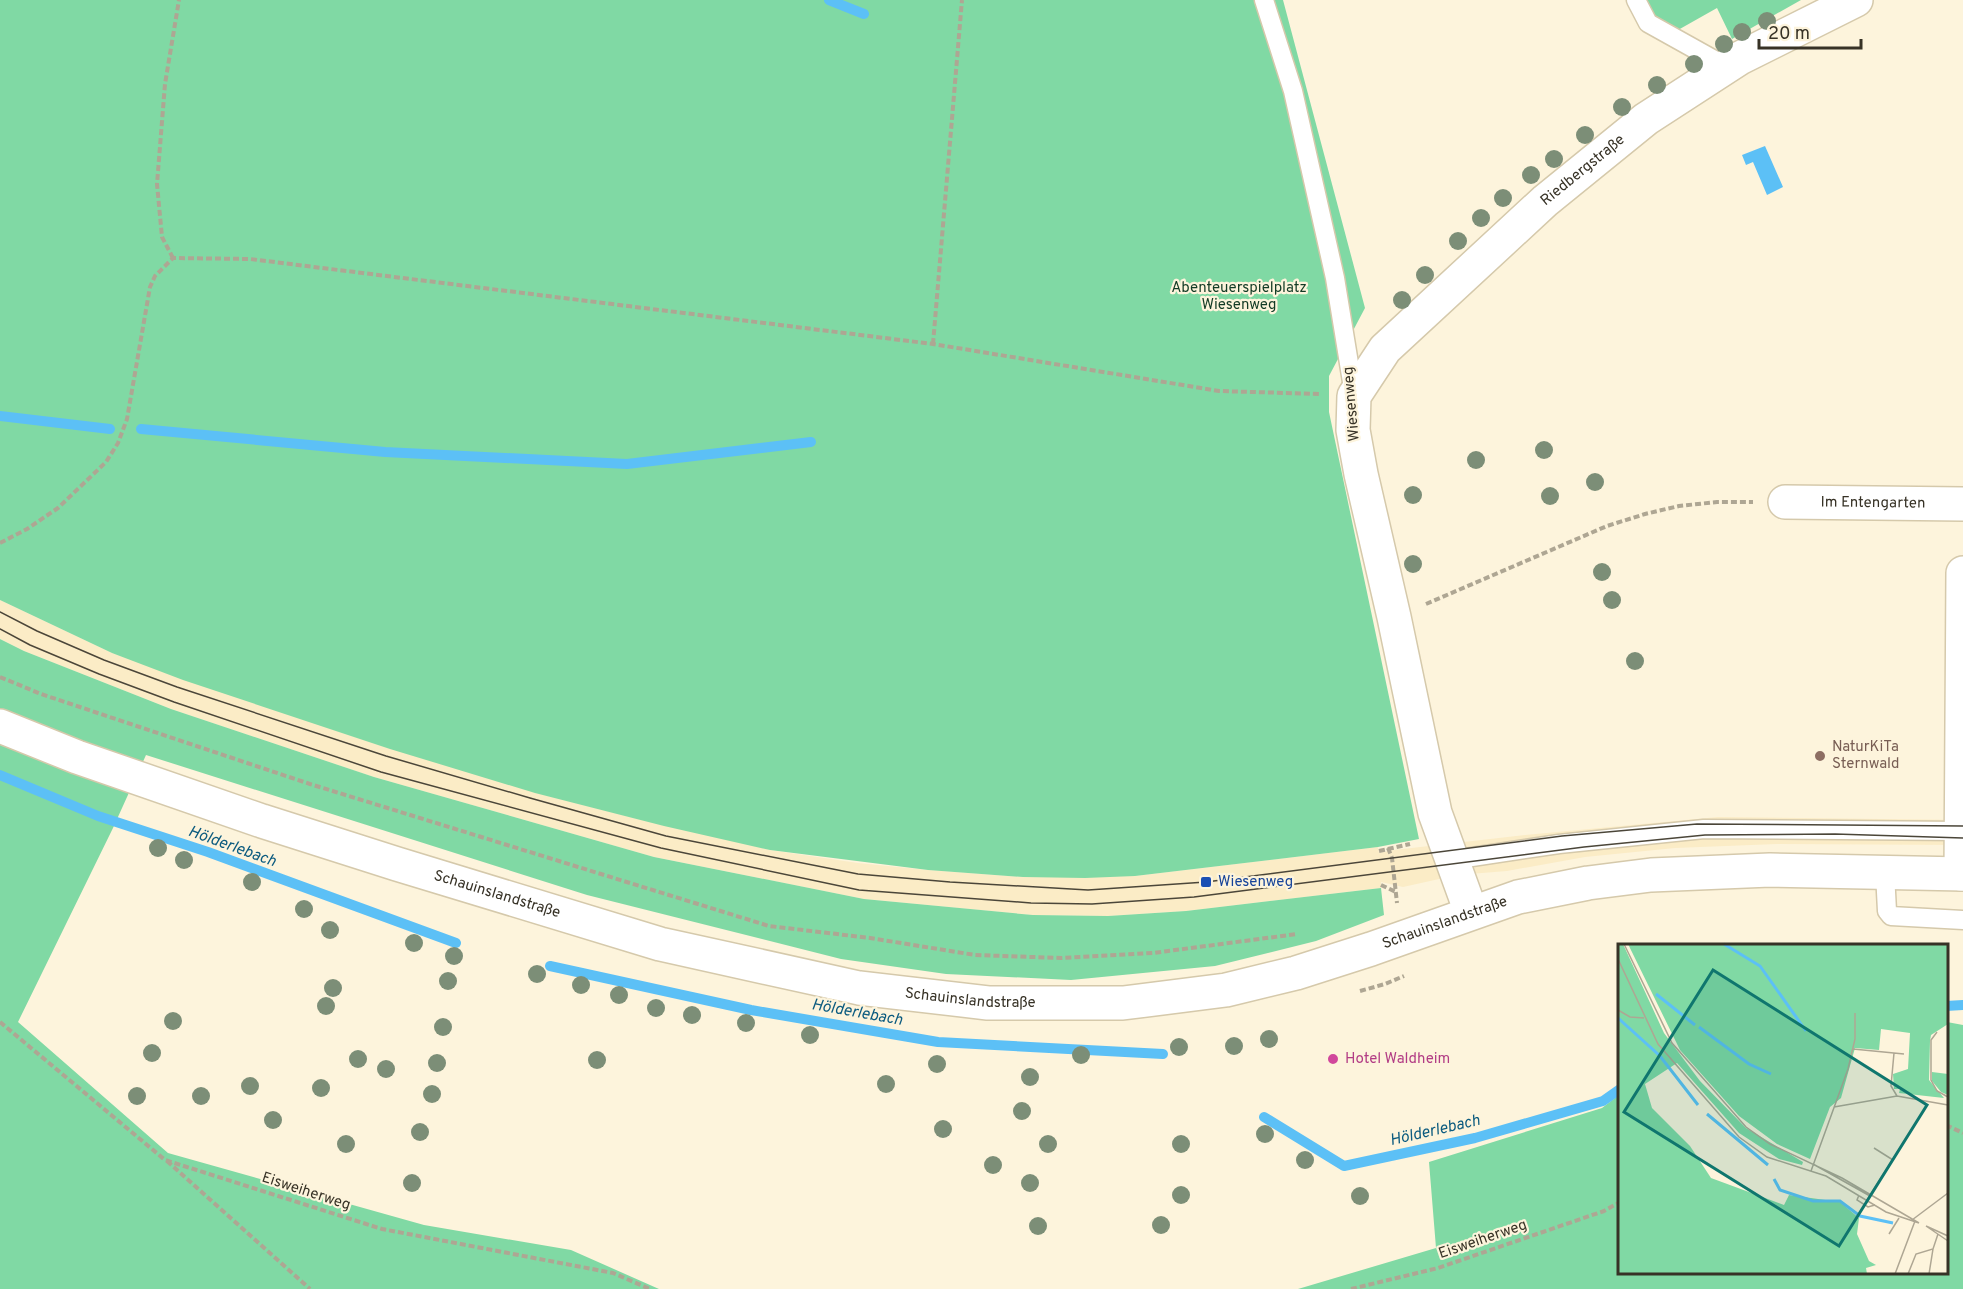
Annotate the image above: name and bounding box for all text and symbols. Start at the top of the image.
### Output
scale bar [1759,12,1861,50]
text: 20 m [1768,23,1810,46]
street label: Riedbergstraße [1537,130,1629,210]
park label: Abenteuerspielplatz Wiesenweg [1171,279,1307,315]
street label: Wiesenweg [1339,366,1365,442]
street label: Im Entengarten [1820,493,1926,513]
place label: NaturKiTa Sternwald [1832,738,1899,774]
marker: NaturKiTa Sternwald [1813,749,1827,763]
water label: Hölderlebach [185,822,279,872]
street label: Schauinslandstraße [431,866,563,923]
place label: Wiesenweg [1218,873,1293,892]
marker: Wiesenweg [1199,875,1213,889]
street label: Schauinslandstraße [1380,892,1510,954]
inset map [1618,944,1948,1274]
street label: Schauinslandstraße [904,984,1036,1013]
water label: Hölderlebach [810,995,904,1031]
place label: Hotel Waldheim [1345,1050,1450,1069]
marker: Hotel Waldheim [1326,1052,1340,1066]
water label: Hölderlebach [1388,1111,1482,1151]
street label: Eisweiherweg [259,1169,353,1215]
street label: Eisweiherweg [1436,1216,1530,1264]

